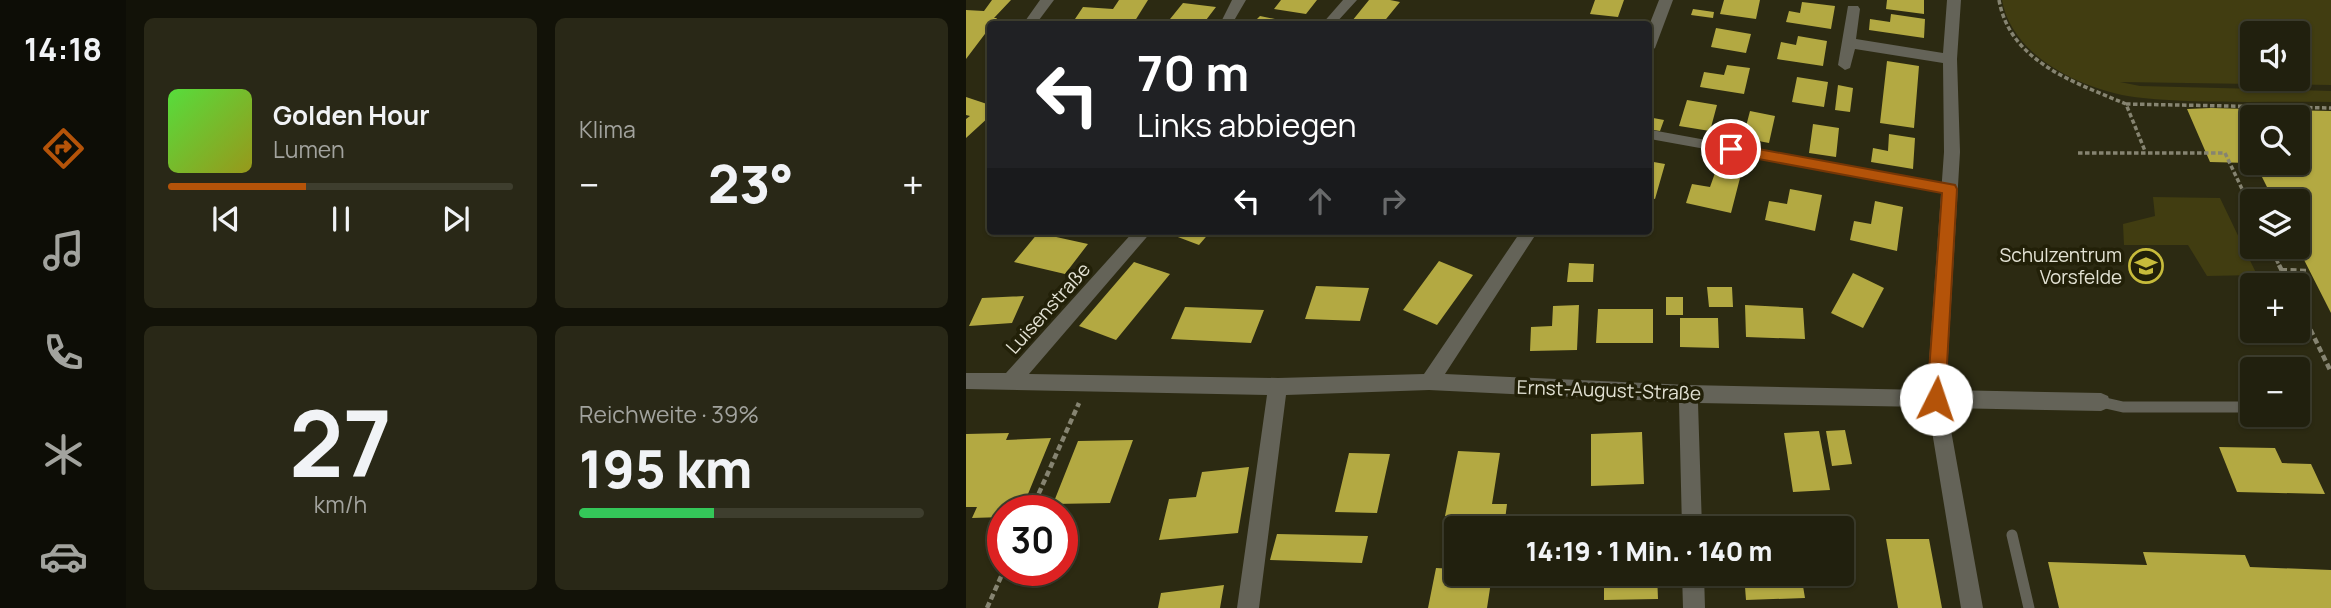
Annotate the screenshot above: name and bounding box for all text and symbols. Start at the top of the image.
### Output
map controls [2240,21,2310,427]
button: sound [2240,21,2310,91]
text: 14:18 [24,27,102,71]
text: 70 m [1137,39,1249,106]
icon: left [1022,49,1113,140]
text: Golden Hour [273,97,430,133]
text: Links abbiegen [1137,103,1357,147]
button: search [2240,105,2310,175]
text: Klima [579,113,636,145]
pin [1701,119,1761,179]
icon: directions [39,124,88,173]
icon: arrive [1712,130,1750,168]
text: Lumen [273,133,345,165]
text: 23° [708,148,794,219]
text: − [579,158,600,210]
text: + [902,158,924,210]
icon: left [1228,182,1266,220]
icon: ahead [1301,182,1339,220]
icon: right [1374,182,1412,220]
button: layers [2240,189,2310,259]
icon: previous [207,200,245,238]
icon: pause [322,200,360,238]
icon: next [437,200,475,238]
icon: music [39,226,88,275]
place label: Schulzentrum Vorsfelde [1999,242,2122,290]
school or university icon: Schulzentrum Vorsfelde [2127,247,2165,285]
street label: Luisenstraße [1000,257,1096,359]
button: + [2240,273,2310,343]
icon: phone [39,328,88,377]
button: − [2240,357,2310,427]
position arrow [1899,362,1973,436]
street label: Ernst-August-Straße [1516,374,1702,406]
text: 27 [289,380,392,504]
text: Reichweite · 39% [579,398,759,430]
icon: climate [39,430,88,479]
text: 195 km [579,433,752,504]
text: km/h [314,488,367,520]
speed limit sign: 30 [987,495,1078,586]
icon: car [39,532,88,581]
text: 14:19 · 1 Min. · 140 m [1526,533,1772,569]

